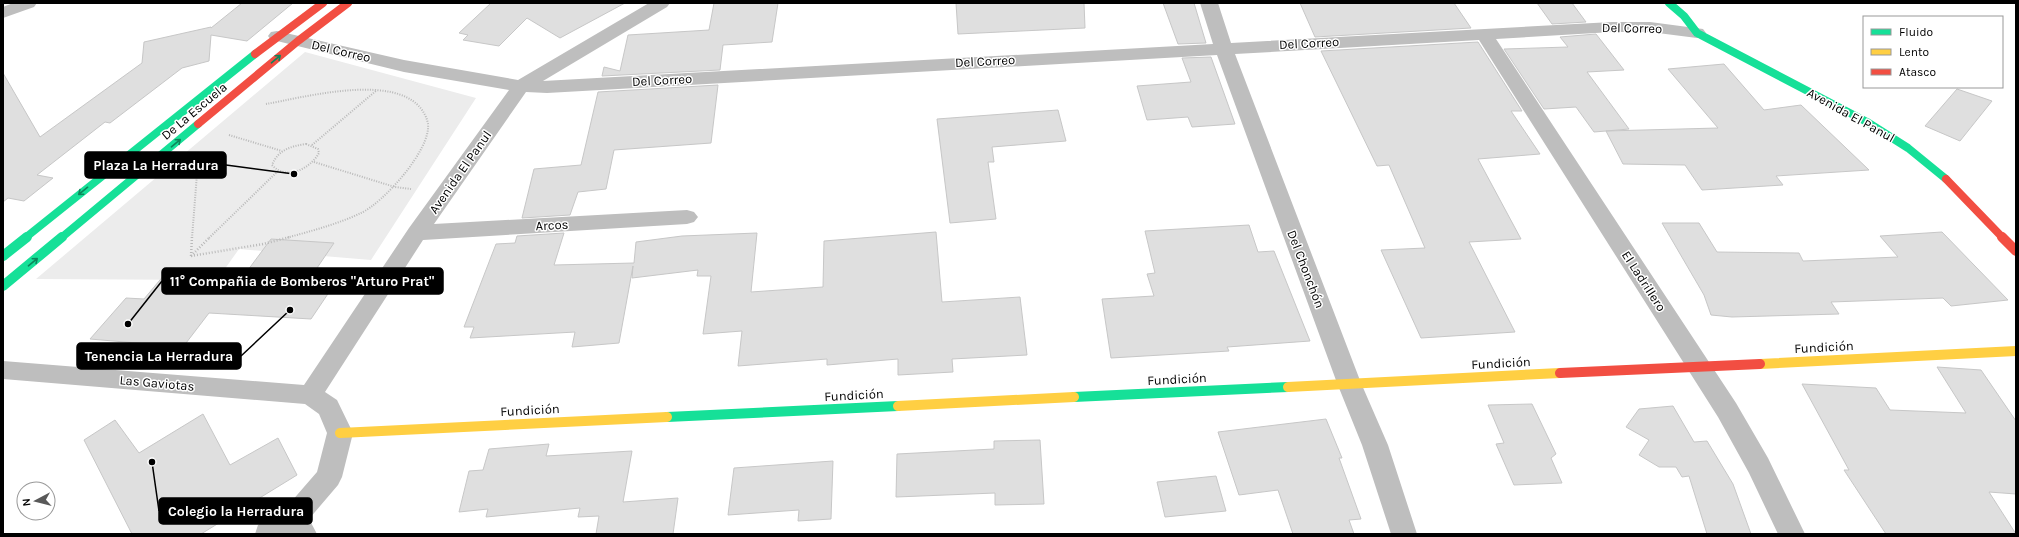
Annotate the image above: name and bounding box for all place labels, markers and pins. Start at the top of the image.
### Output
callout: Plaza La Herradura [85,152,226,178]
callout: 11° Compañia de Bomberos "Arturo Prat" [162,268,443,294]
callout: Tenencia La Herradura [77,343,241,369]
callout: Colegio la Herradura [159,498,312,524]

